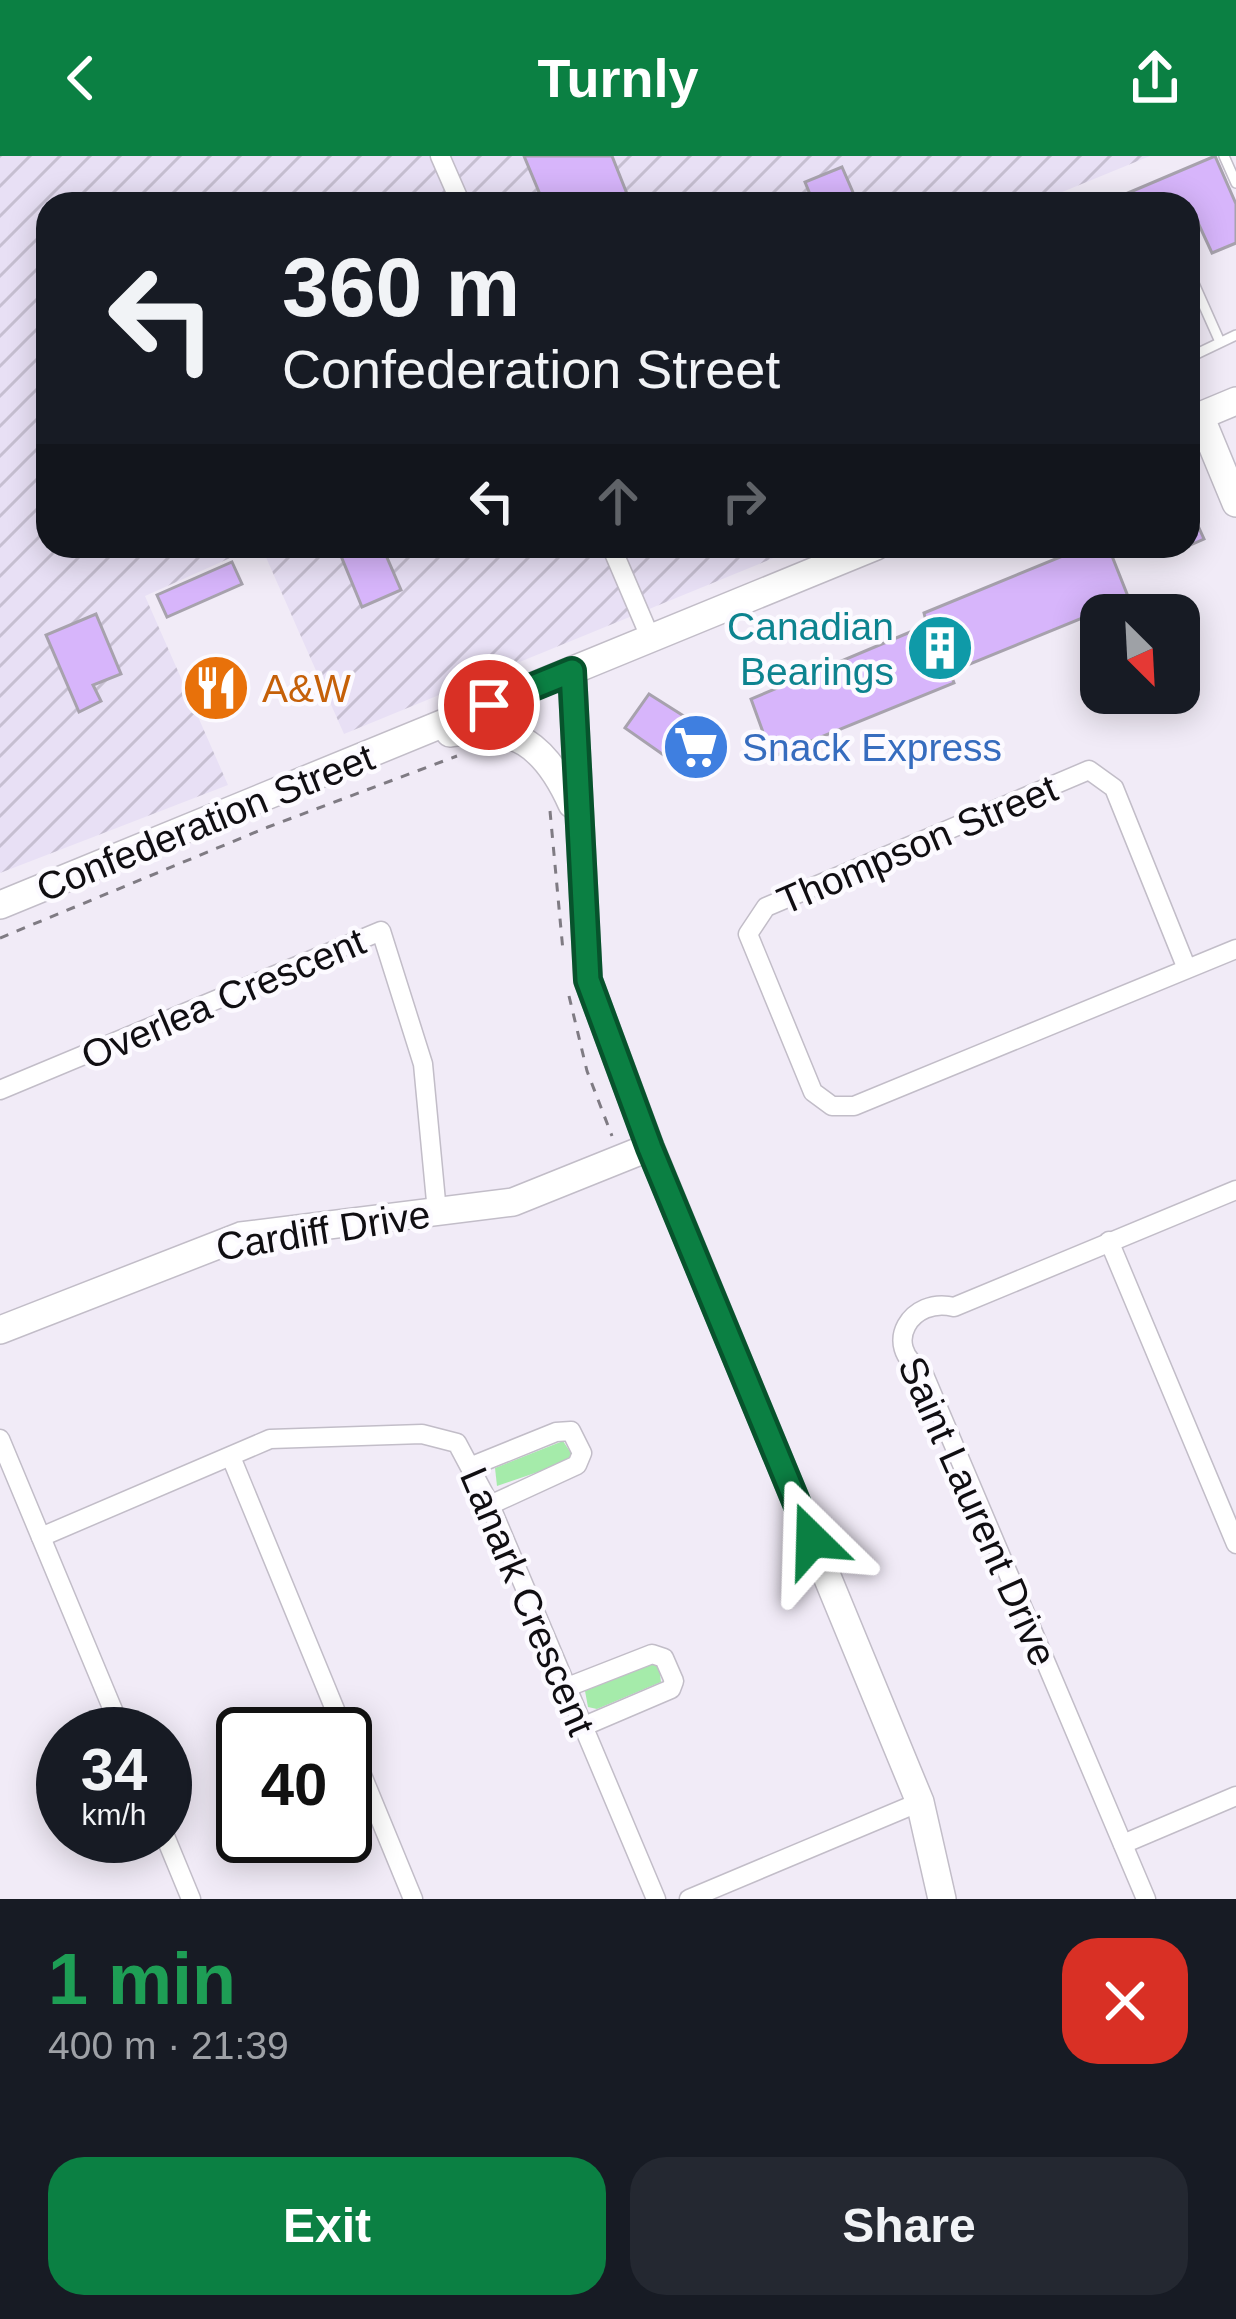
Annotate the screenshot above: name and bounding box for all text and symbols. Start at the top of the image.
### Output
icon: back [48,45,114,111]
icon: share [1122,45,1188,111]
text: Turnly [538,48,699,108]
icon: left [84,240,240,396]
text: 360 m [282,240,520,334]
text: Confederation Street [282,339,780,399]
icon: left [459,468,525,534]
icon: ahead [585,468,651,534]
icon: right [711,468,777,534]
north arrow [1080,594,1200,714]
map controls [1080,594,1200,714]
place label: Canadian Bearings [727,605,894,693]
building icon: Canadian Bearings [905,613,975,683]
restaurant icon: A&W [181,653,251,723]
pin [438,654,540,756]
place label: A&W [262,667,351,710]
icon: arrive [456,672,522,738]
supermarket icon: Snack Express [661,712,731,782]
place label: Snack Express [742,726,1002,769]
street label: Confederation Street [30,735,380,910]
street label: Thompson Street [771,766,1063,923]
street label: Overlea Crescent [75,919,371,1078]
street label: Cardiff Drive [213,1192,433,1269]
street label: Saint Laurent Drive [890,1350,1065,1672]
street label: Lanark Crescent [452,1461,603,1741]
position arrow [749,1477,875,1603]
speed limit sign: 40 [216,1707,372,1863]
text: 34 [81,1736,147,1803]
text: km/h [81,1798,147,1831]
button: close [1062,1938,1188,2064]
text: 1 min [48,1939,236,2019]
text: 400 m · 21:39 [48,2024,289,2067]
button: Exit [48,2157,606,2295]
button: Share [630,2157,1188,2295]

